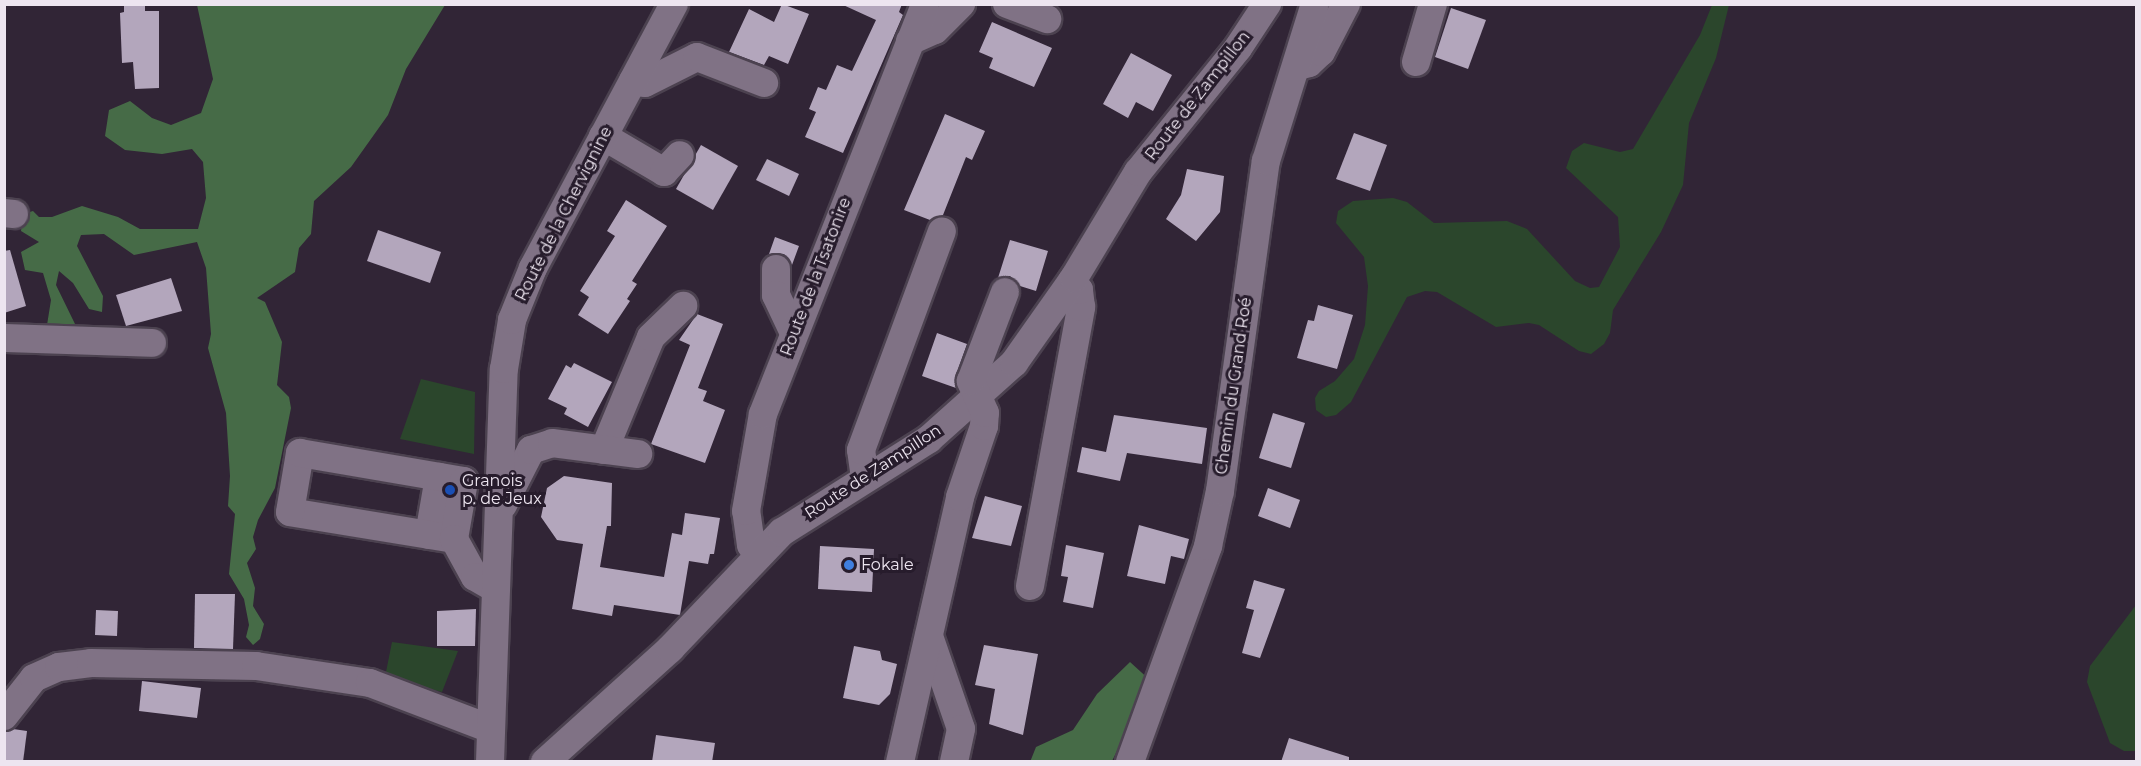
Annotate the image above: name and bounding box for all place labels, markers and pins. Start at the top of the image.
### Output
place label: Granois p. de Jeux [462,471,542,509]
marker: Granois p. de Jeux [443,483,457,497]
place label: Fokale [861,555,914,575]
marker: Fokale [842,558,856,572]

